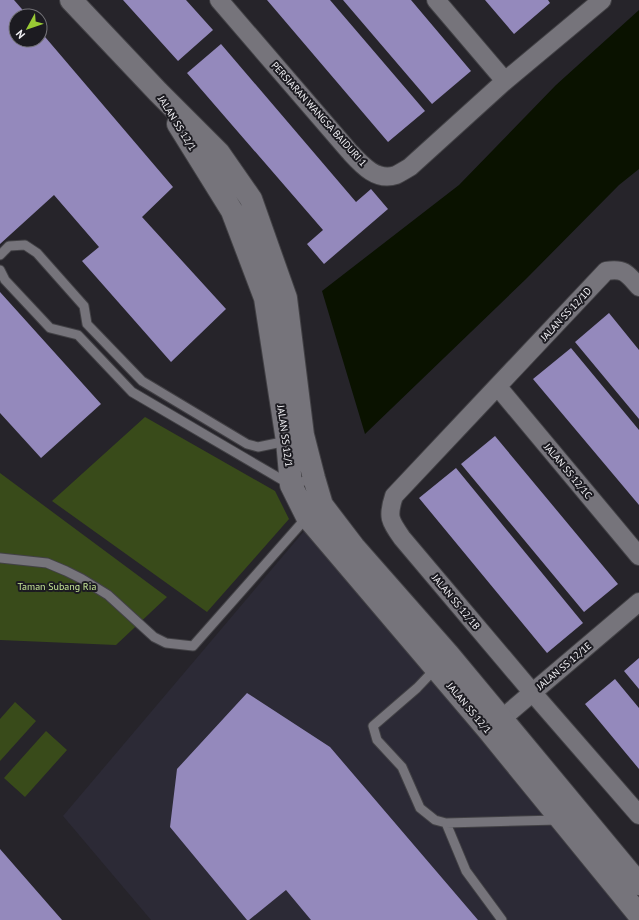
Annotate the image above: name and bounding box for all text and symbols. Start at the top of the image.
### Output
north arrow [8,8,48,48]
text: N [13,27,28,42]
street label: PERSIARAN WANGSA BAIDURI 1 [269,59,369,169]
street label: JALAN SS 12/1 [154,92,199,153]
street label: JALAN SS 12/1D [537,284,594,344]
street label: JALAN SS 12/1 [274,403,296,468]
street label: JALAN SS 12/1C [540,440,595,501]
street label: JALAN SS 12/1B [428,571,483,632]
park label: Taman Subang Ria [18,580,96,593]
street label: JALAN SS 12/1E [533,639,594,693]
street label: JALAN SS 12/1 [443,679,494,736]

